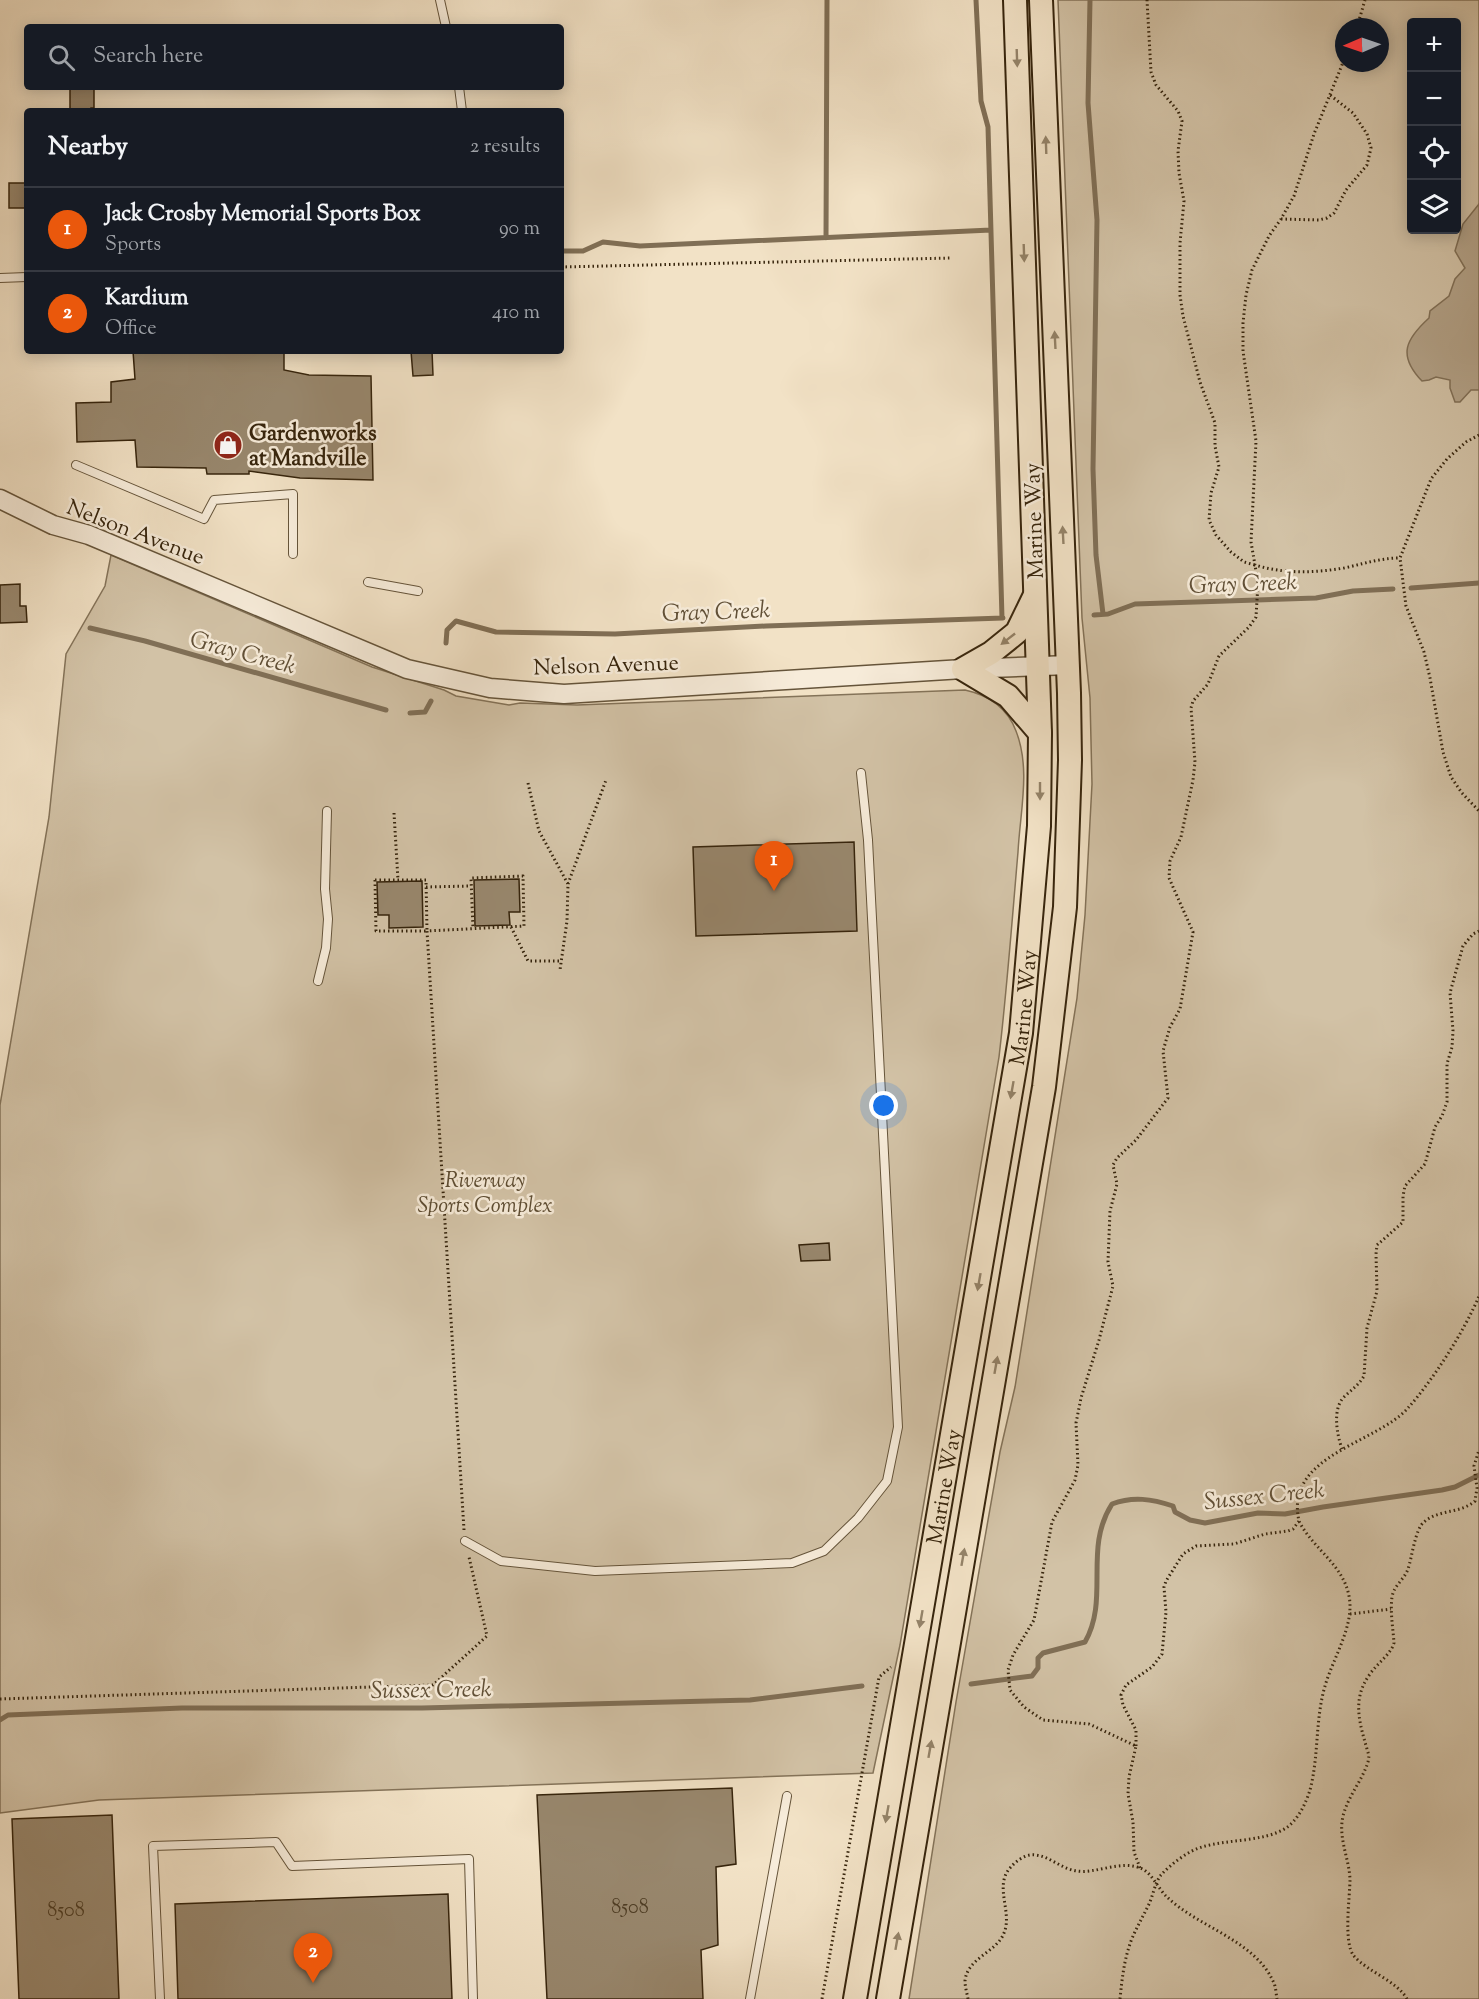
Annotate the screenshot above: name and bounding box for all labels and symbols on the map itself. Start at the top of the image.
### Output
north arrow [1335,18,1389,72]
one-way arrow [1013,49,1022,68]
one-way arrow [1042,136,1051,155]
one-way arrow [1019,244,1029,263]
one-way arrow [1050,331,1059,350]
place label: Gardenworks at Mandville [249,419,377,476]
shop icon: Gardenworks at Mandville [212,429,244,461]
street label: Marine Way [1018,462,1054,580]
street label: Nelson Avenue [61,493,209,575]
one-way arrow [1059,525,1068,544]
water label: Gray Creek [1188,566,1298,604]
water label: Gray Creek [661,594,771,632]
water label: Gray Creek [186,623,299,684]
one-way arrow [1000,632,1016,645]
street label: Nelson Avenue [533,648,679,686]
one-way arrow [1035,782,1045,801]
pin: 1 [754,842,794,891]
street label: Marine Way [1003,948,1047,1068]
one-way arrow [1007,1080,1016,1099]
your location [869,1091,898,1120]
park label: Riverway Sports Complex [417,1166,553,1223]
one-way arrow [974,1272,983,1291]
one-way arrow [991,1355,1000,1374]
street label: Marine Way [920,1427,972,1547]
water label: Sussex Creek [1202,1474,1326,1520]
one-way arrow [959,1547,968,1566]
one-way arrow [916,1609,925,1628]
water label: Sussex Creek [370,1673,492,1709]
one-way arrow [926,1739,935,1758]
one-way arrow [882,1804,891,1823]
house number: 8508 [611,1894,649,1923]
house number: 8508 [47,1897,85,1926]
one-way arrow [893,1932,902,1951]
pin: 2 [294,1934,332,1983]

